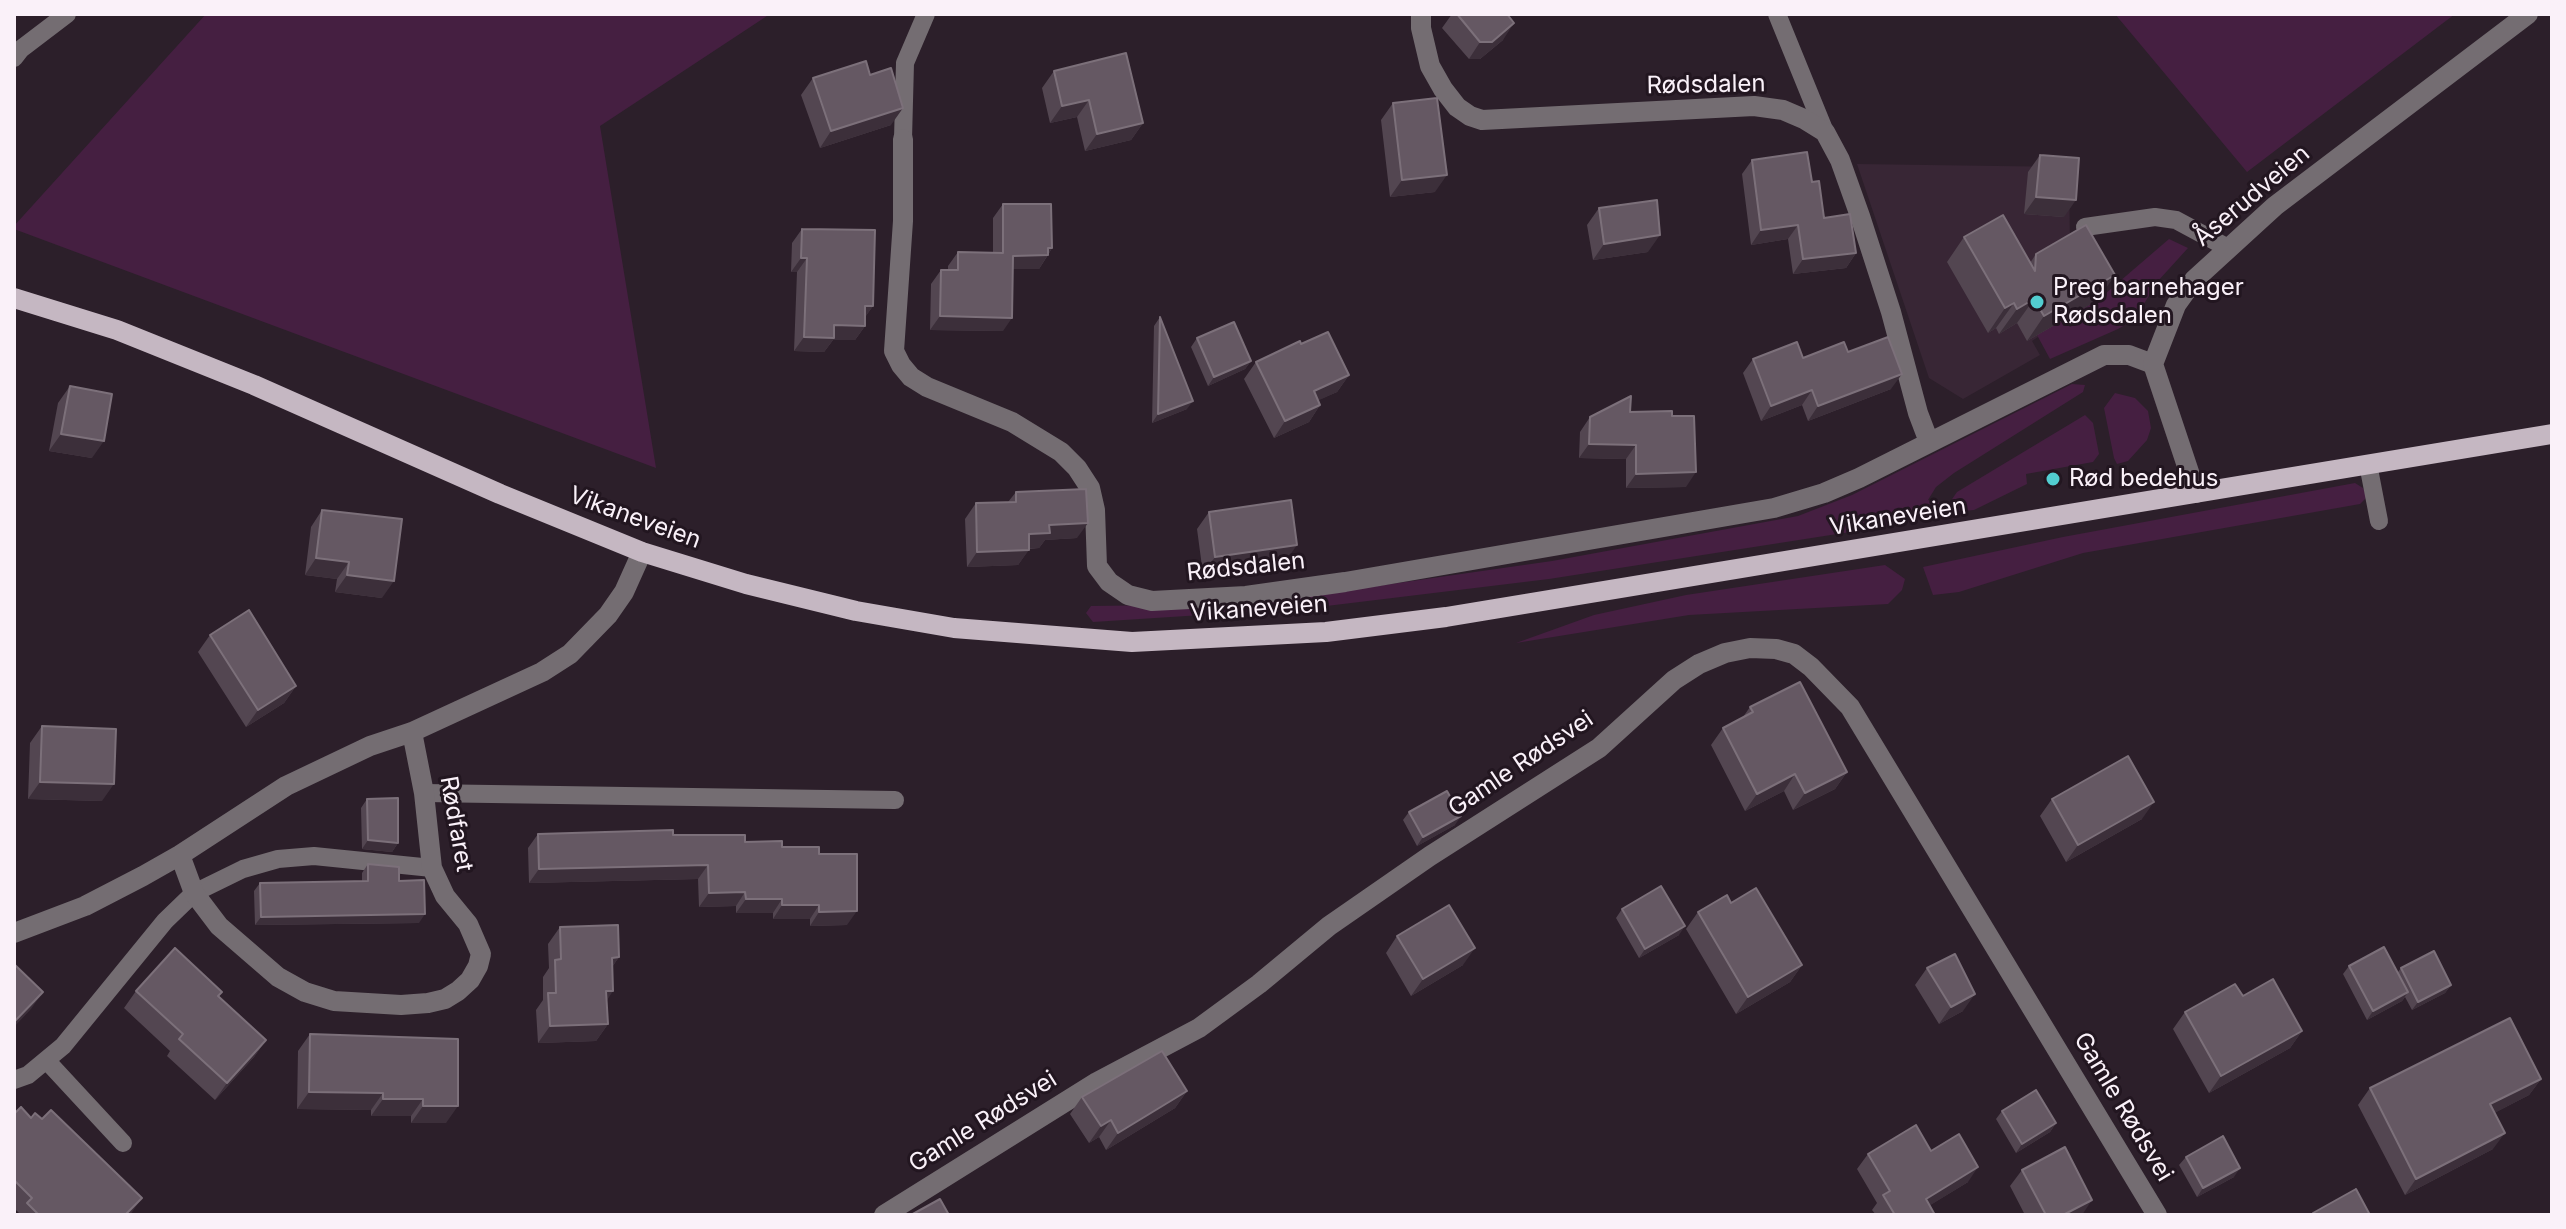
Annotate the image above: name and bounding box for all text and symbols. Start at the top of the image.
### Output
street label: Rødsdalen [1646,70,1766,100]
street label: Åserudveien [2188,139,2316,253]
place label: Preg barnehager Rødsdalen [2053,274,2244,330]
marker: Preg barnehager Rødsdalen [2028,293,2046,311]
place label: Rød bedehus [2069,465,2218,493]
marker: Rød bedehus [2044,470,2062,488]
street label: Vikaneveien [565,481,705,555]
street label: Vikaneveien [1828,492,1968,542]
street label: Rødsdalen [1185,546,1307,588]
street label: Vikaneveien [1189,590,1329,628]
street label: Gamle Rødsvei [1443,705,1599,823]
street label: Rødfaret [433,774,479,874]
street label: Gamle Rødsvei [2067,1027,2179,1187]
street label: Gamle Rødsvei [904,1065,1062,1179]

